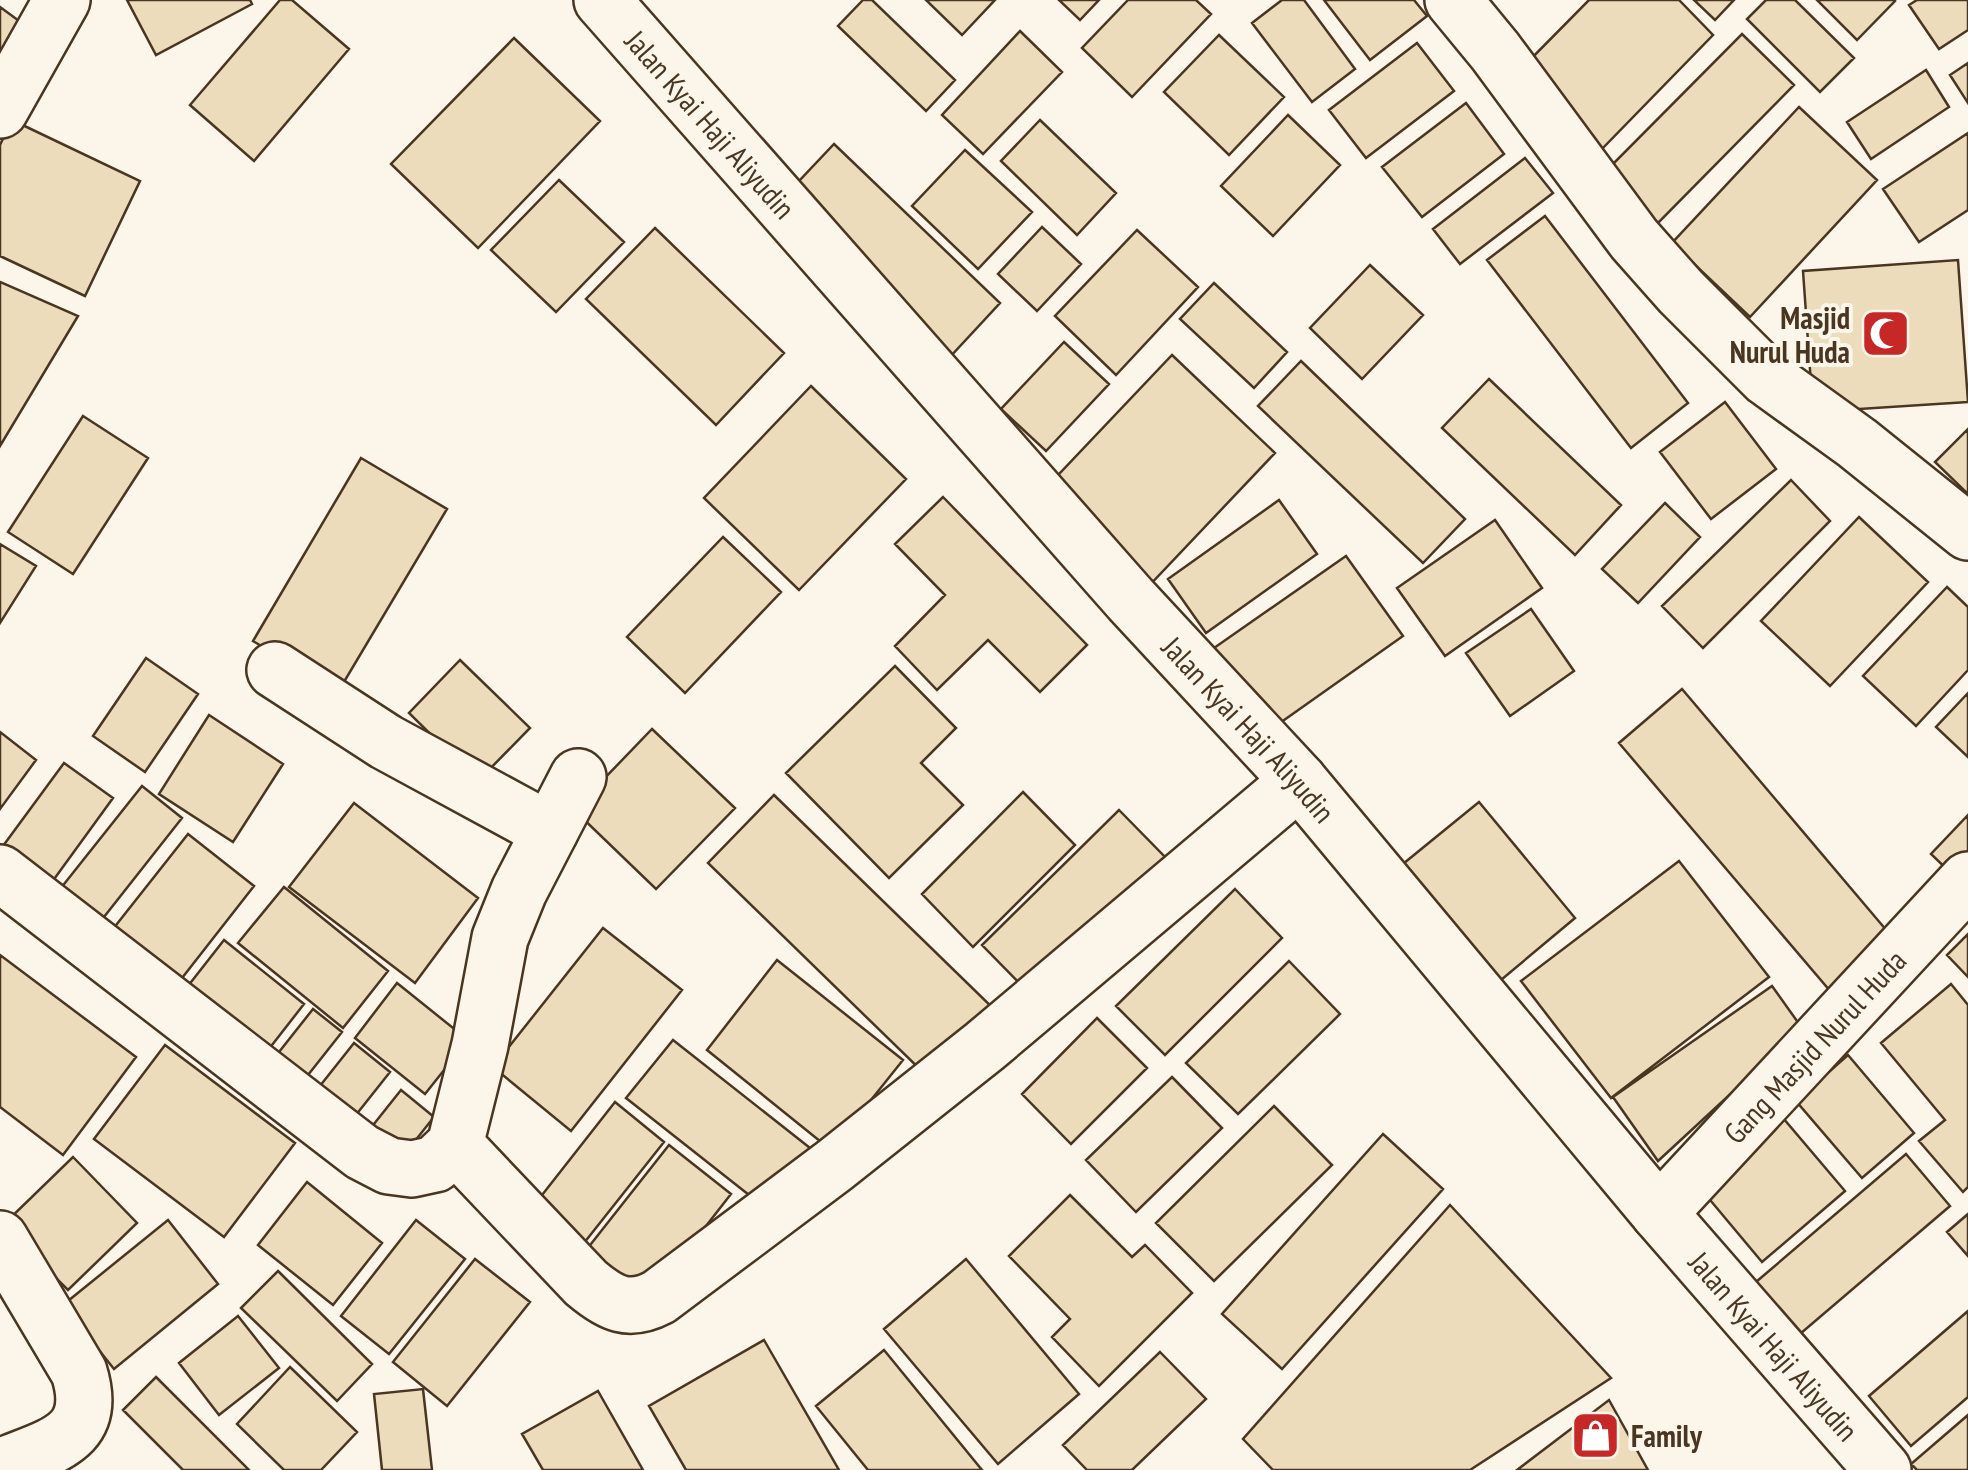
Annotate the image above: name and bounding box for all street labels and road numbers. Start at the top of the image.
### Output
street label: Jalan Kyai Haji Aliyudin [617,21,805,226]
street label: Jalan Kyai Haji Aliyudin [1154,627,1344,830]
street label: Gang Masjid Nurul Huda [1714,941,1914,1151]
street label: Jalan Kyai Haji Aliyudin [1681,1242,1868,1448]

